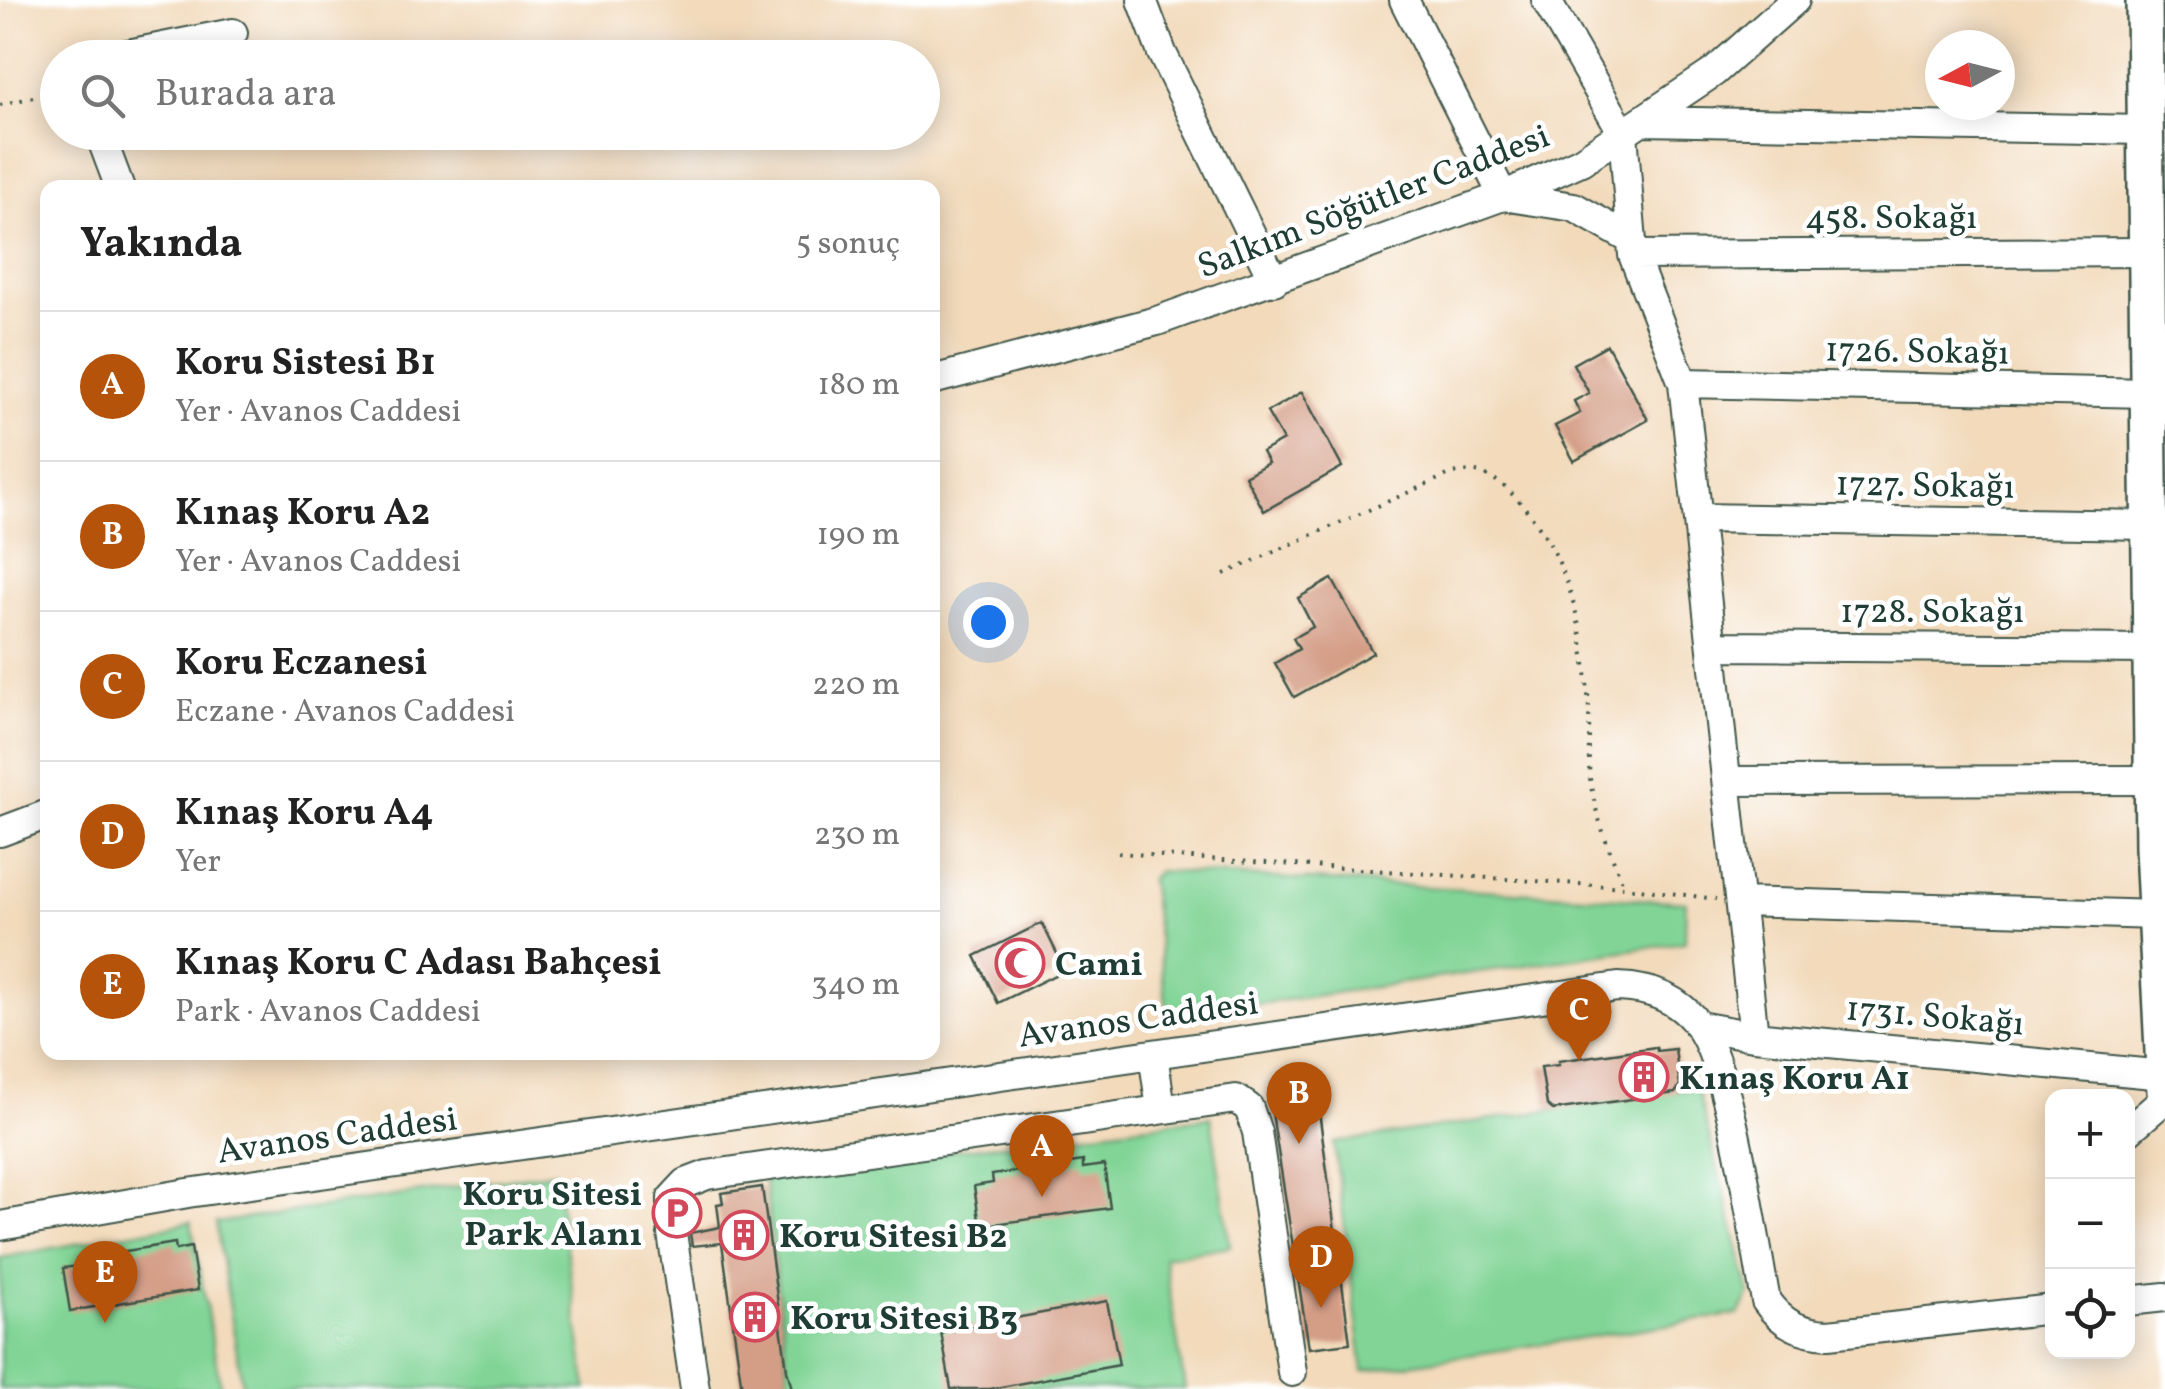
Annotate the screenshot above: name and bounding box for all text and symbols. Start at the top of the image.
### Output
north arrow [1925,30,2015,120]
search box [40,40,940,150]
icon: search [75,68,130,123]
text: Burada ara [155,69,337,122]
street label: Salkım Söğütler Caddesi [1191,114,1557,292]
street label: 458. Sokağı [1805,195,1977,243]
text: Yakında [80,216,243,275]
text: 5 sonuç [796,223,900,267]
street label: 1726. Sokağı [1824,327,2009,379]
text: Koru Sistesi B1 [175,338,436,391]
text: A [101,364,124,408]
text: 180 m [817,364,900,408]
text: Yer · Avanos Caddesi [175,391,461,435]
street label: 1727. Sokağı [1835,461,2015,513]
text: Kınaş Koru A2 [175,488,430,541]
text: B [102,514,123,558]
text: 190 m [816,514,900,558]
text: Yer · Avanos Caddesi [175,541,461,585]
street label: 1728. Sokağı [1840,589,2024,637]
your location [963,597,1014,648]
text: Koru Eczanesi [175,638,428,691]
text: C [102,664,123,708]
text: 220 m [812,664,900,708]
text: Eczane · Avanos Caddesi [175,691,515,735]
text: Kınaş Koru A4 [175,788,433,841]
text: D [101,814,124,858]
text: 230 m [814,814,900,858]
text: Yer [175,841,221,885]
mosque icon: Cami [994,937,1046,989]
text: Kınaş Koru C Adası Bahçesi [175,938,662,991]
place label: Cami [1055,942,1143,990]
text: E [102,964,123,1008]
text: 340 m [811,964,900,1008]
pin: C [1546,978,1612,1061]
street label: Avanos Caddesi [1015,980,1261,1062]
street label: 1731. Sokağı [1844,986,2026,1050]
text: Park · Avanos Caddesi [175,991,481,1035]
building icon: Kınaş Koru A1 [1618,1051,1670,1103]
place label: Kınaş Koru A1 [1679,1056,1910,1104]
pin: B [1266,1062,1332,1144]
map controls [2045,1089,2135,1359]
button: + [2045,1089,2135,1179]
street label: Avanos Caddesi [214,1096,460,1178]
pin: A [1010,1114,1074,1197]
place label: Koru Sitesi Park Alanı [462,1172,642,1260]
button: − [2045,1179,2135,1269]
parking icon: Koru Sitesi Park Alanı [651,1187,703,1239]
building icon: Koru Sitesi B2 [718,1209,770,1261]
place label: Koru Sitesi B2 [779,1214,1008,1262]
pin: D [1288,1226,1354,1308]
pin: E [72,1240,138,1323]
button: locate [2045,1269,2135,1359]
building icon: Koru Sitesi B3 [729,1291,781,1343]
place label: Koru Sitesi B3 [790,1296,1018,1344]

